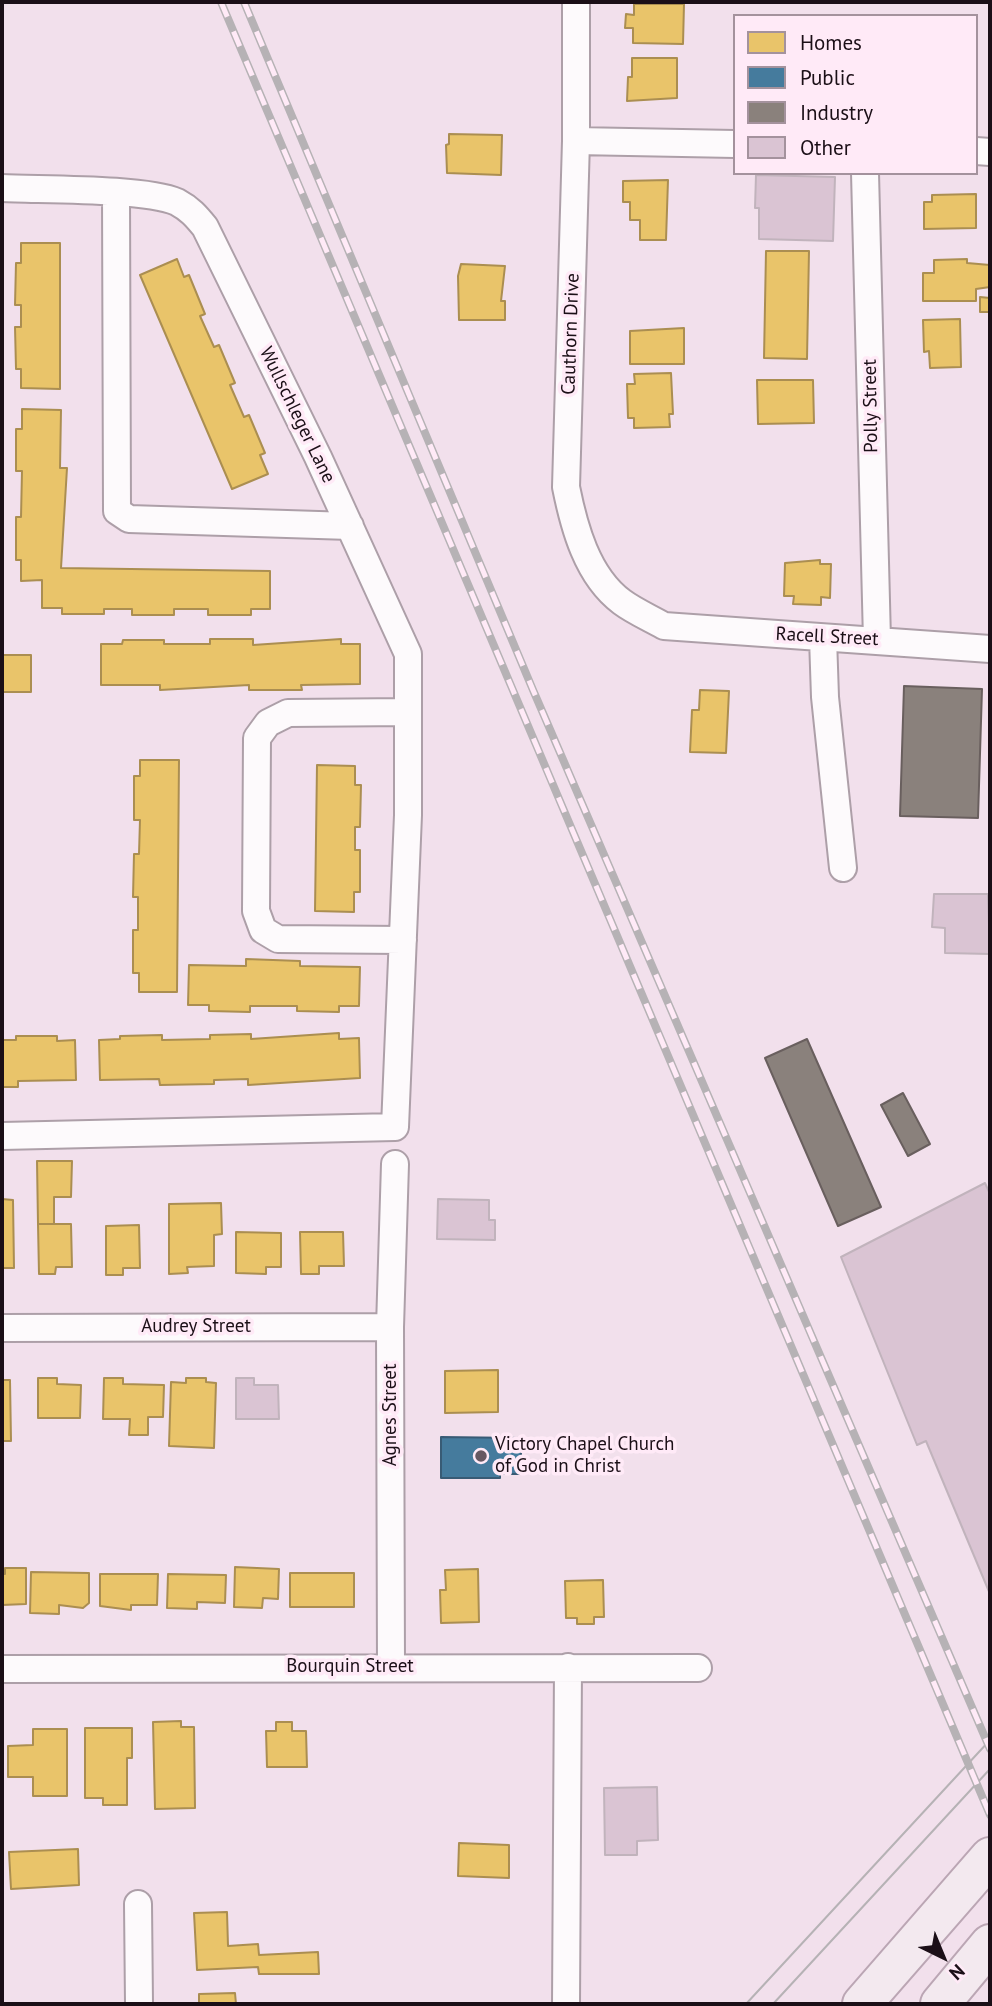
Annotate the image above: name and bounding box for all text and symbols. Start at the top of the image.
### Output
legend [733,14,978,175]
text: Homes [800,29,862,56]
text: Public [800,64,855,91]
text: Industry [800,99,873,126]
text: Other [800,134,851,161]
street label: Cauthorn Drive [557,273,585,395]
street label: Wullschleger Lane [254,343,340,487]
street label: Polly Street [859,359,883,453]
street label: Racell Street [775,623,879,651]
street label: Audrey Street [141,1316,251,1338]
street label: Agnes Street [380,1364,402,1466]
place label: Victory Chapel Church of God in Christ [495,1434,674,1478]
marker: Victory Chapel Church of God in Christ [473,1448,489,1464]
street label: Bourquin Street [286,1656,414,1678]
north arrow [908,1922,978,1992]
text: N [945,1959,970,1985]

